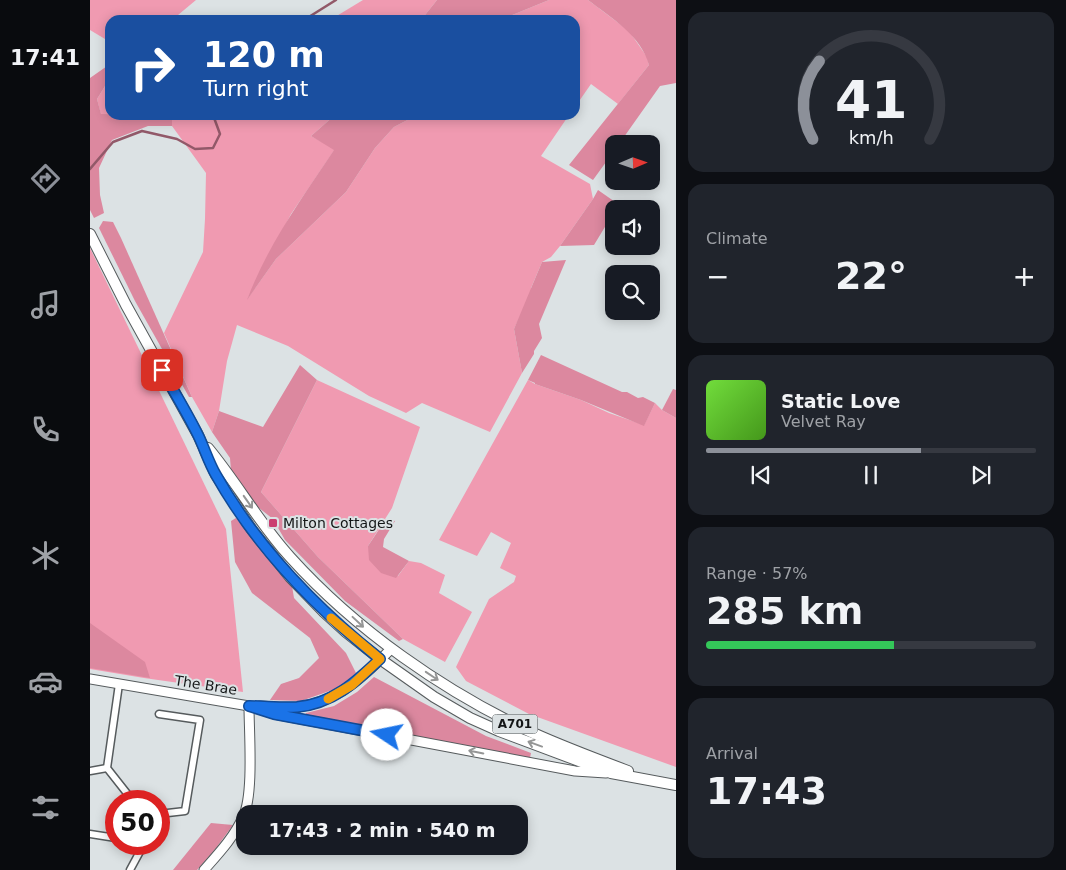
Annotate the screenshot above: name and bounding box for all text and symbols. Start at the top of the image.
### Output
icon: right [120,35,185,100]
text: 120 m [203,35,325,75]
text: 17:41 [10,45,80,70]
text: 41 [835,70,907,130]
text: Turn right [203,76,308,101]
text: km/h [848,127,894,148]
north arrow [605,135,660,190]
map controls [605,135,660,320]
icon: directions [28,161,63,196]
button: sound [605,200,660,255]
text: Climate [706,229,768,248]
text: 22° [835,254,907,298]
text: − [706,260,729,293]
text: + [1013,260,1036,293]
button: search [605,265,660,320]
icon: music [28,287,63,322]
pin [141,349,183,391]
icon: arrive [148,356,176,384]
text: Static Love [781,390,901,412]
icon: phone [28,412,63,447]
text: Velvet Ray [781,412,866,431]
icon: previous [747,461,775,489]
icon: pause [857,461,885,489]
icon: next [967,461,995,489]
one-way arrow [243,495,253,509]
place label: Milton Cottages [283,515,393,531]
marker: Milton Cottages [267,517,279,529]
icon: climate [28,538,63,573]
text: Range · 57% [706,564,808,583]
text: 285 km [706,589,863,633]
one-way arrow [351,616,364,628]
icon: car [28,664,63,699]
one-way arrow [424,671,438,681]
street label: The Brae [173,672,238,698]
position arrow [360,708,412,760]
road number: A701 [492,714,538,734]
one-way arrow [528,739,543,748]
text: Arrival [706,744,758,763]
one-way arrow [469,747,485,757]
text: 17:43 [706,769,827,813]
icon: filters [28,790,63,825]
speed limit sign: 50 [105,790,170,855]
text: 17:43 · 2 min · 540 m [268,819,496,841]

